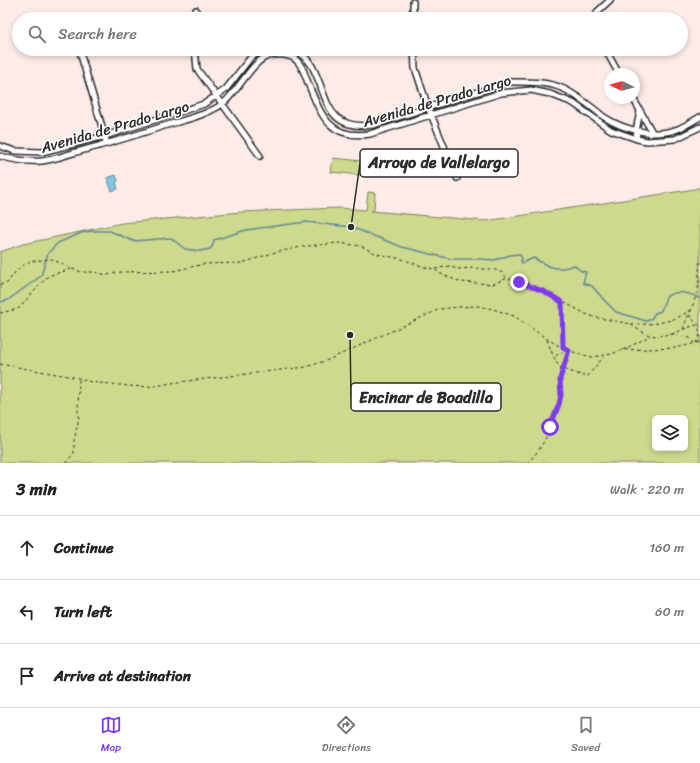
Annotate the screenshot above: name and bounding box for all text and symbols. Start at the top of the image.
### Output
search box [12,12,688,56]
text: Search here [58,21,137,47]
icon: search [26,23,48,45]
street label: Avenida de Prado Largo [359,67,515,135]
north arrow [604,68,640,104]
street label: Avenida de Prado Largo [37,93,193,161]
text: Arroyo de Vallelargo [367,148,511,177]
callout: Arroyo de Vallelargo [360,149,518,177]
route end [510,273,528,291]
callout: Encinar de Boadilla [351,383,501,411]
text: Encinar de Boadilla [359,383,493,412]
map controls [652,415,688,451]
button: layers [652,415,688,451]
route start [541,418,559,436]
text: 3 min [16,474,57,504]
text: Walk · 220 m [610,478,684,501]
text: Continue [54,535,114,561]
text: 160 m [649,536,684,559]
icon: ahead [16,537,38,559]
text: Turn left [54,599,112,625]
text: 60 m [655,600,684,623]
icon: left [16,601,38,623]
text: Arrive at destination [54,663,191,689]
icon: arrive [16,665,38,687]
tab: Map [100,714,122,757]
tab: Directions [322,714,371,757]
tab: Saved [571,714,600,757]

